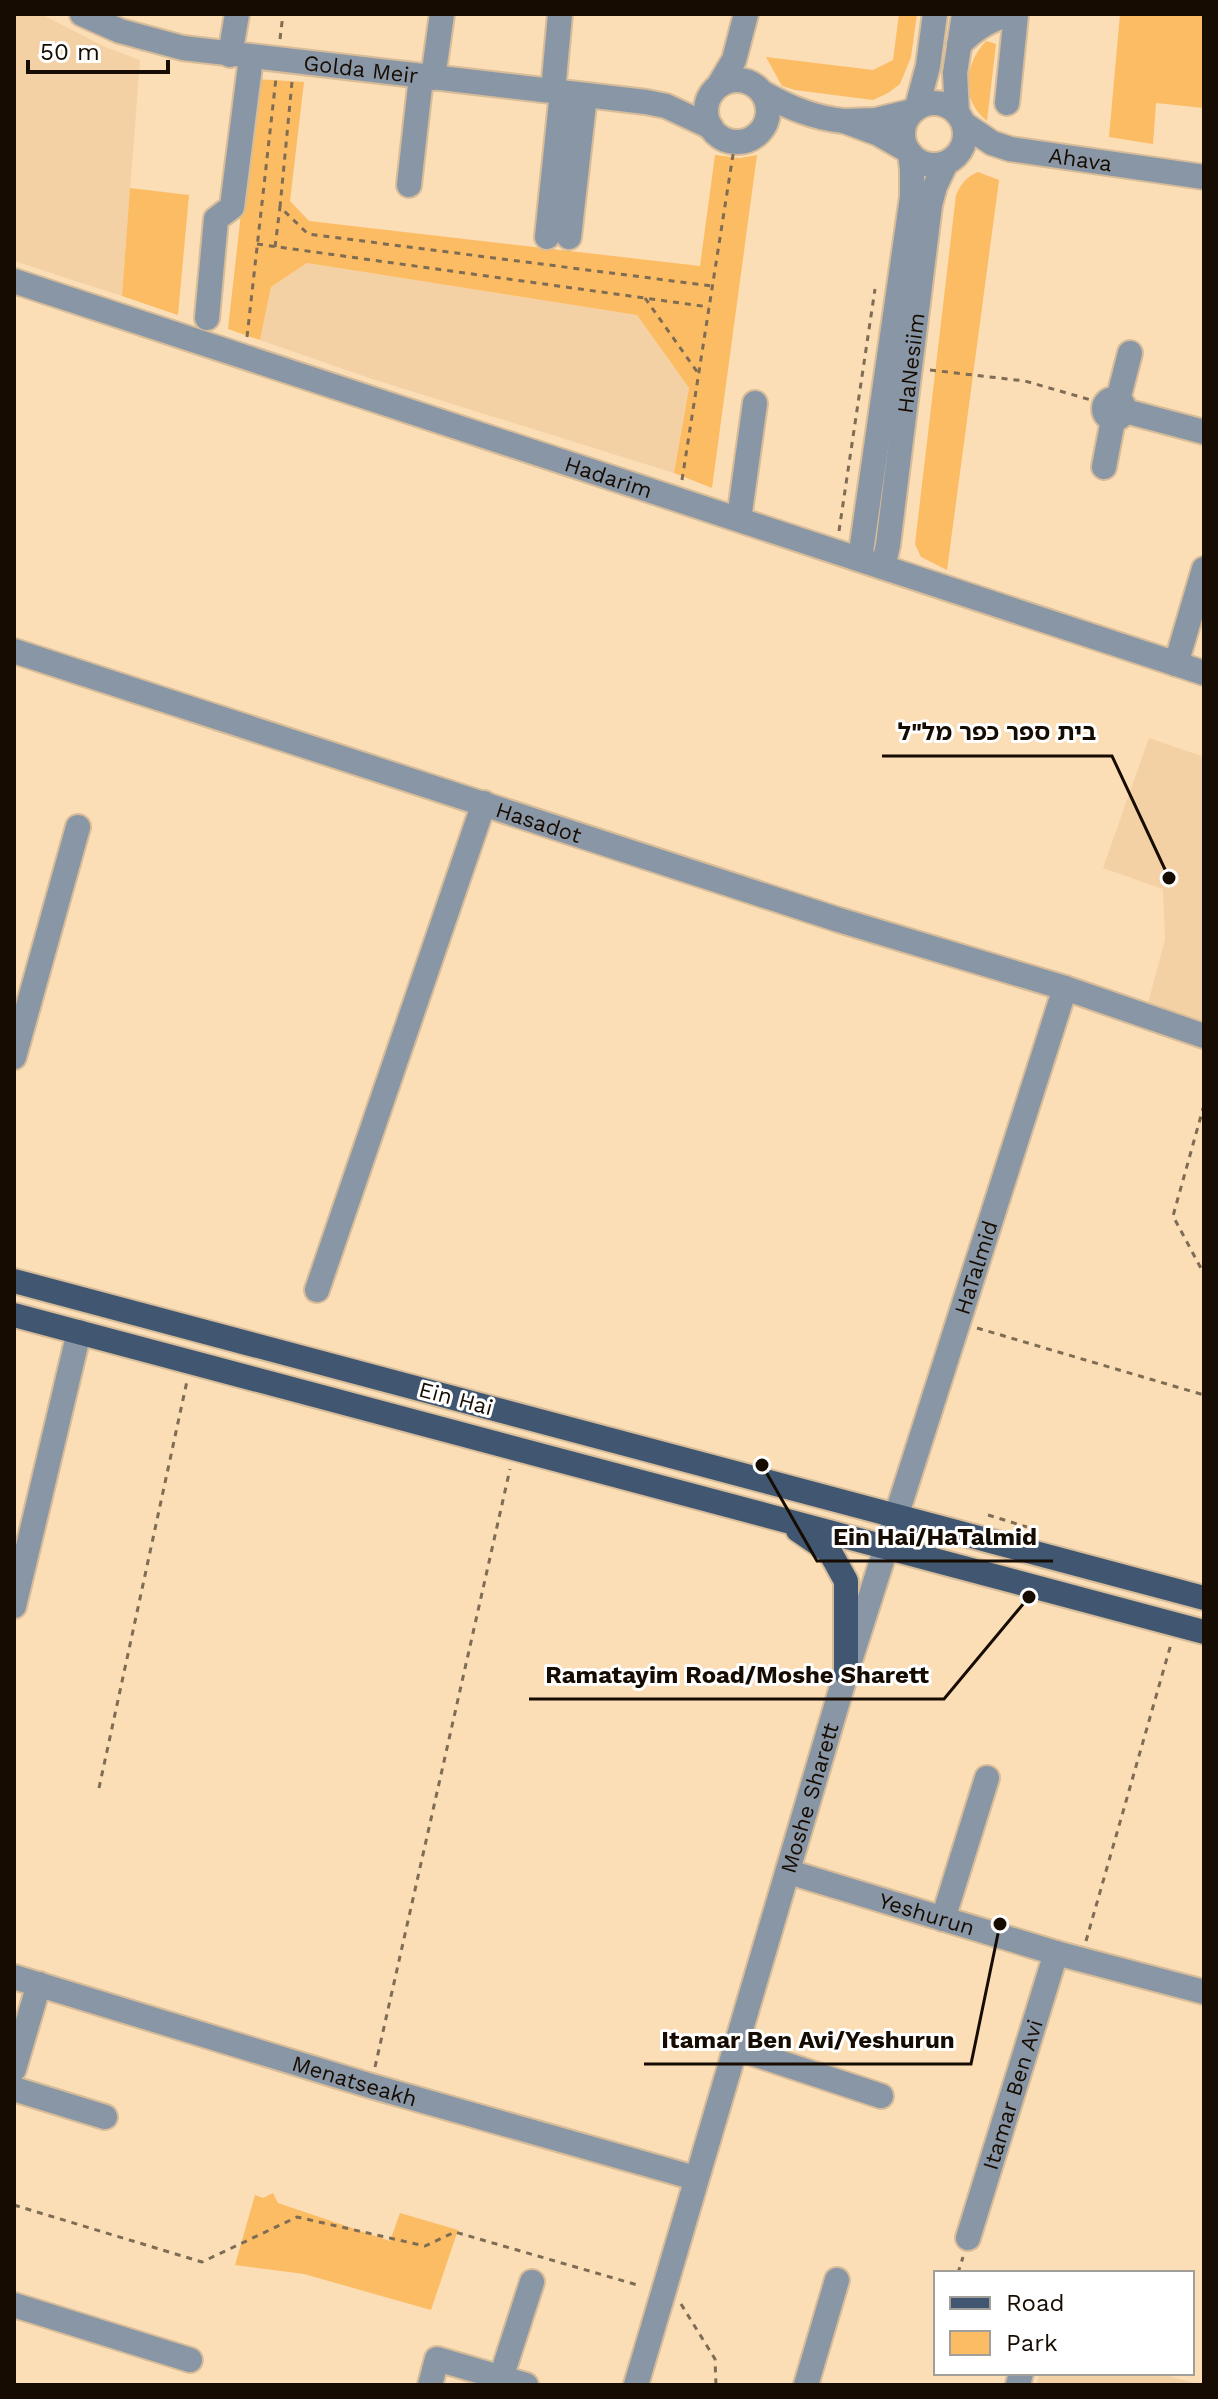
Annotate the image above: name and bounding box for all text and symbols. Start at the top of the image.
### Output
scale bar [28,24,168,74]
text: 50 m [40,38,100,66]
street label: Golda Meir [302,50,420,88]
street label: Ahava [1047,143,1114,177]
street label: HaNesiim [892,311,930,415]
street label: Hadarim [562,451,655,503]
callout: בית ספר כפר מל"ל [882,708,1112,756]
text: בית ספר כפר מל"ל [898,718,1096,746]
street label: Hasadot [493,797,585,848]
street label: HaTalmid [949,1218,1003,1318]
street label: Ein Hai [416,1377,495,1420]
callout: Ein Hai/HaTalmid [817,1513,1053,1561]
text: Ein Hai/HaTalmid [833,1523,1037,1551]
callout: Ramatayim Road/Moshe Sharett [529,1651,944,1699]
text: Ramatayim Road/Moshe Sharett [545,1661,929,1689]
street label: Moshe Sharett [776,1720,844,1876]
street label: Yeshurun [876,1888,978,1941]
callout: Itamar Ben Avi/Yeshurun [644,2016,971,2064]
street label: Itamar Ben Avi [978,2017,1048,2173]
text: Itamar Ben Avi/Yeshurun [661,2026,955,2054]
street label: Menatseakh [289,2051,420,2111]
legend [934,2271,1194,2375]
text: Road [1006,2289,1065,2317]
text: Park [1006,2329,1058,2357]

